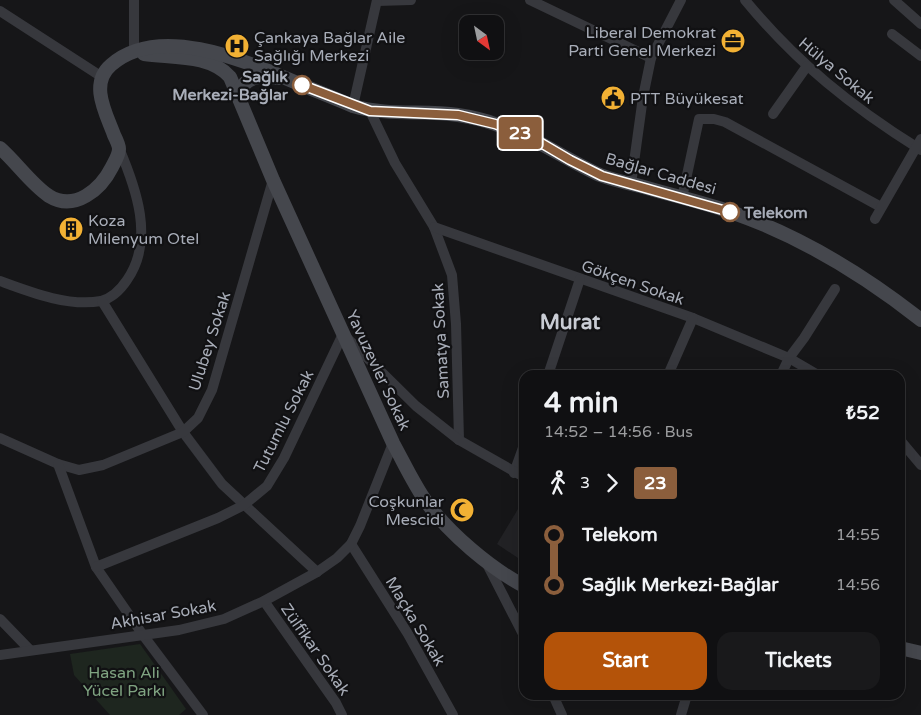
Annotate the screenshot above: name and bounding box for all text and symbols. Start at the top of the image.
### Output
north arrow [459,15,504,60]
map controls [459,15,504,60]
place label: Liberal Demokrat Parti Genel Merkezi [568,23,716,61]
place label: Çankaya Bağlar Aile Sağlığı Merkezi [254,28,405,66]
office icon: Liberal Demokrat Parti Genel Merkezi [720,28,746,54]
hospital icon: Çankaya Bağlar Aile Sağlığı Merkezi [224,33,250,59]
street label: Hülya Sokak [794,33,879,109]
place label: Sağlık Merkezi-Bağlar [172,67,289,105]
marker: Sağlık Merkezi-Bağlar [292,75,312,95]
public building icon: PTT Büyükesat [600,85,626,111]
place label: PTT Büyükesat [630,89,744,109]
line badge: 23 [498,117,542,149]
text: 23 [509,122,531,144]
street label: Bağlar Caddesi [603,149,718,199]
marker: Telekom [720,202,740,222]
place label: Telekom [743,203,808,223]
place label: Koza Milenyum Otel [88,211,199,249]
building icon: Koza Milenyum Otel [58,216,84,242]
street label: Gökçen Sokak [579,256,687,310]
street label: Samatya Sokak [428,282,454,399]
street label: Ulubey Sokak [184,289,236,394]
street label: Yavuzevler Sokak [341,307,415,434]
district label: Murat [540,310,600,335]
street label: Tutumlu Sokak [249,366,319,476]
text: 4 min [544,386,619,420]
text: ₺52 [846,402,880,424]
text: 14:52 – 14:56 · Bus [544,422,693,442]
icon: walk [544,469,572,497]
icon: forward [598,469,626,497]
text: 23 [644,472,667,494]
text: 3 [580,473,590,493]
place label: Coşkunlar Mescidi [368,492,445,530]
mosque icon: Coşkunlar Mescidi [449,497,475,523]
text: Telekom [582,524,658,546]
text: 14:55 [836,525,880,545]
street label: Maçka Sokak [381,573,450,670]
text: Sağlık Merkezi-Bağlar [582,574,779,596]
text: 14:56 [836,575,880,595]
street label: Akhisar Sokak [109,596,218,634]
street label: Zülfikar Sokak [276,600,354,700]
button: Start [544,632,707,690]
button: Tickets [717,632,880,690]
park label: Hasan Ali Yücel Parkı [83,663,165,701]

